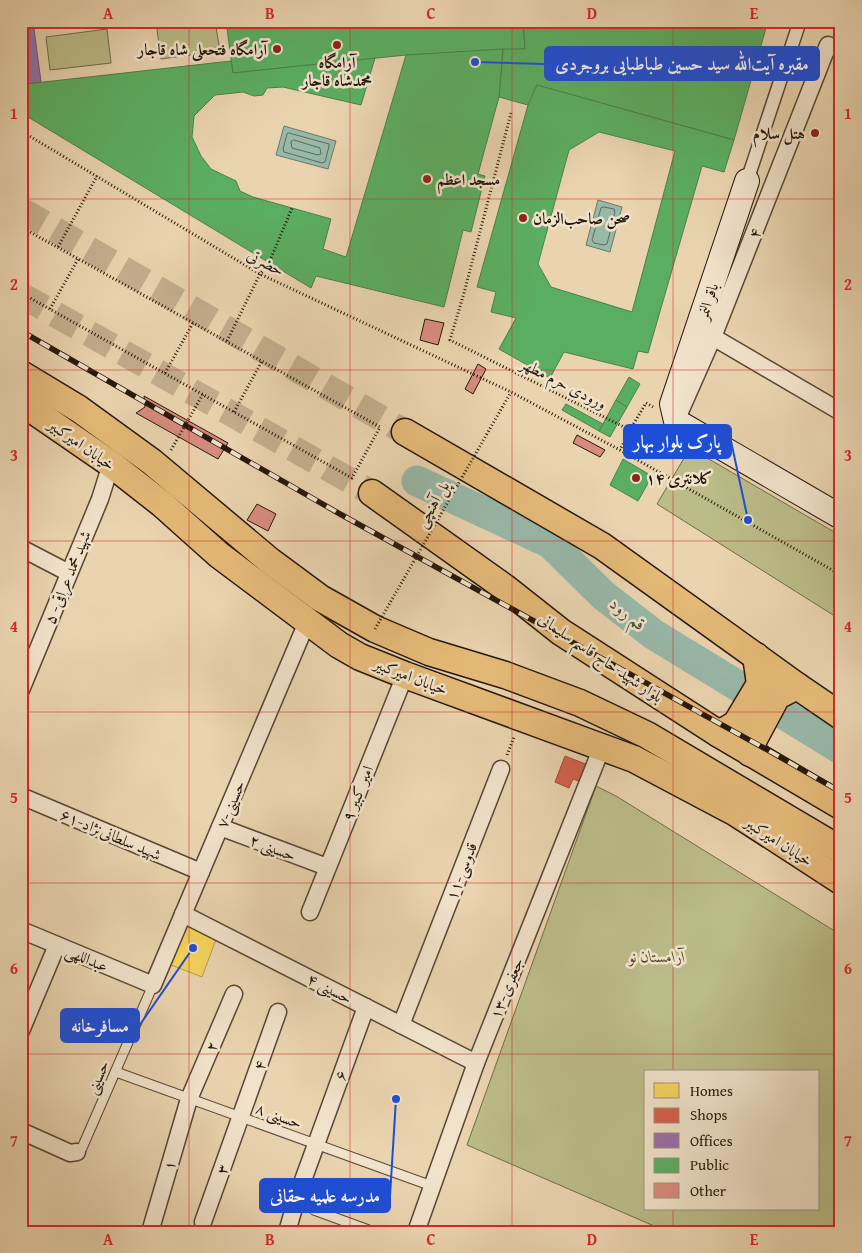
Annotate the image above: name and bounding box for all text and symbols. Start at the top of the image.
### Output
text: A [103,1,114,25]
text: B [265,1,275,25]
text: C [426,1,436,25]
text: D [587,1,597,25]
text: E [750,1,759,25]
place label: آرامگاه فتحعلی شاه قاجار [136,37,270,62]
marker: آرامگاه محمدشاه قاجار [331,39,343,51]
marker: آرامگاه فتحعلی شاه قاجار [271,43,283,55]
callout: مقبره آیت‌الله سید حسین طباطبایی بروجردی [545,47,819,80]
text: مقبره آیت‌الله سید حسین طباطبایی بروجردی [555,49,809,77]
place label: آرامگاه محمدشاه قاجار [300,50,372,92]
text: 1 [10,101,18,125]
text: 1 [844,101,852,125]
place label: هتل سلام [753,121,805,148]
marker: هتل سلام [809,127,821,139]
place label: مسجد اعظم [437,167,500,194]
marker: مسجد اعظم [421,173,433,185]
place label: صحن صاحب‌الزمان [533,206,630,230]
marker: صحن صاحب‌الزمان [517,212,529,224]
street label: ۴ [741,224,767,242]
street label: حضرتی [243,242,289,282]
text: 2 [10,272,18,296]
text: 2 [844,272,852,296]
street label: باقر النمر [689,279,724,324]
street label: ورودی حرم مطهر [514,350,611,418]
street label: خیابان امیرکبیر [42,411,120,476]
callout: پارک بلوار بهار [624,425,731,458]
text: پارک بلوار بهار [631,428,722,455]
text: 3 [10,443,18,467]
text: 3 [844,443,852,467]
place label: کلانتری ۱۴ [646,466,712,490]
marker: کلانتری ۱۴ [630,472,642,484]
street label: پل آهنچی [409,475,456,532]
street label: شهید محمد عراقی- ۵ [37,527,97,627]
water label: قم رود [601,590,653,640]
street label: بلوار شهید حاج قاسم سلیمانی [531,606,668,712]
text: 4 [10,614,18,638]
text: 4 [844,614,852,638]
street label: خیابان امیرکبیر [369,650,451,701]
street label: امیر کبیر ۹ [335,762,379,824]
street label: حسینی-۷ [209,776,251,832]
text: 5 [10,785,18,809]
text: 5 [844,785,852,809]
street label: شهید سلطانی‌نژاد-۶۱ [57,802,165,866]
street label: خیابان امیرکبیر [739,809,818,872]
street label: حسینی ۲ [246,827,300,867]
street label: قدوسی-۱۱ [439,839,483,903]
street label: عبداللهی [62,938,112,978]
park label: آرامستان نو [627,944,686,968]
street label: جعفری-۱۳ [483,954,529,1022]
text: 6 [10,956,18,980]
text: 6 [844,956,852,980]
street label: حسینی ۴ [303,966,357,1010]
callout: مسافرخانه [61,1009,139,1042]
text: مسافرخانه [71,1012,129,1039]
street label: ۲ [198,1037,224,1055]
street label: حسینی [79,1056,115,1098]
street label: ۴ [246,1056,272,1074]
street label: ۶ [327,1066,353,1084]
legend [644,1070,820,1210]
text: Homes [690,1080,733,1101]
street label: حسینی ۸ [252,1096,306,1134]
text: Shops [690,1104,727,1125]
text: 7 [10,1128,18,1152]
text: 7 [844,1128,852,1152]
text: Offices [690,1130,733,1151]
text: Public [690,1154,729,1175]
street label: ۱ [156,1157,182,1173]
street label: ۳ [209,1160,235,1178]
callout: مدرسه علمیه حقانی [260,1179,390,1212]
text: Other [690,1180,726,1201]
text: مدرسه علمیه حقانی [269,1182,380,1209]
text: A [103,1227,114,1251]
text: B [265,1227,275,1251]
text: C [426,1227,436,1251]
text: D [587,1227,597,1251]
text: E [750,1227,759,1251]

